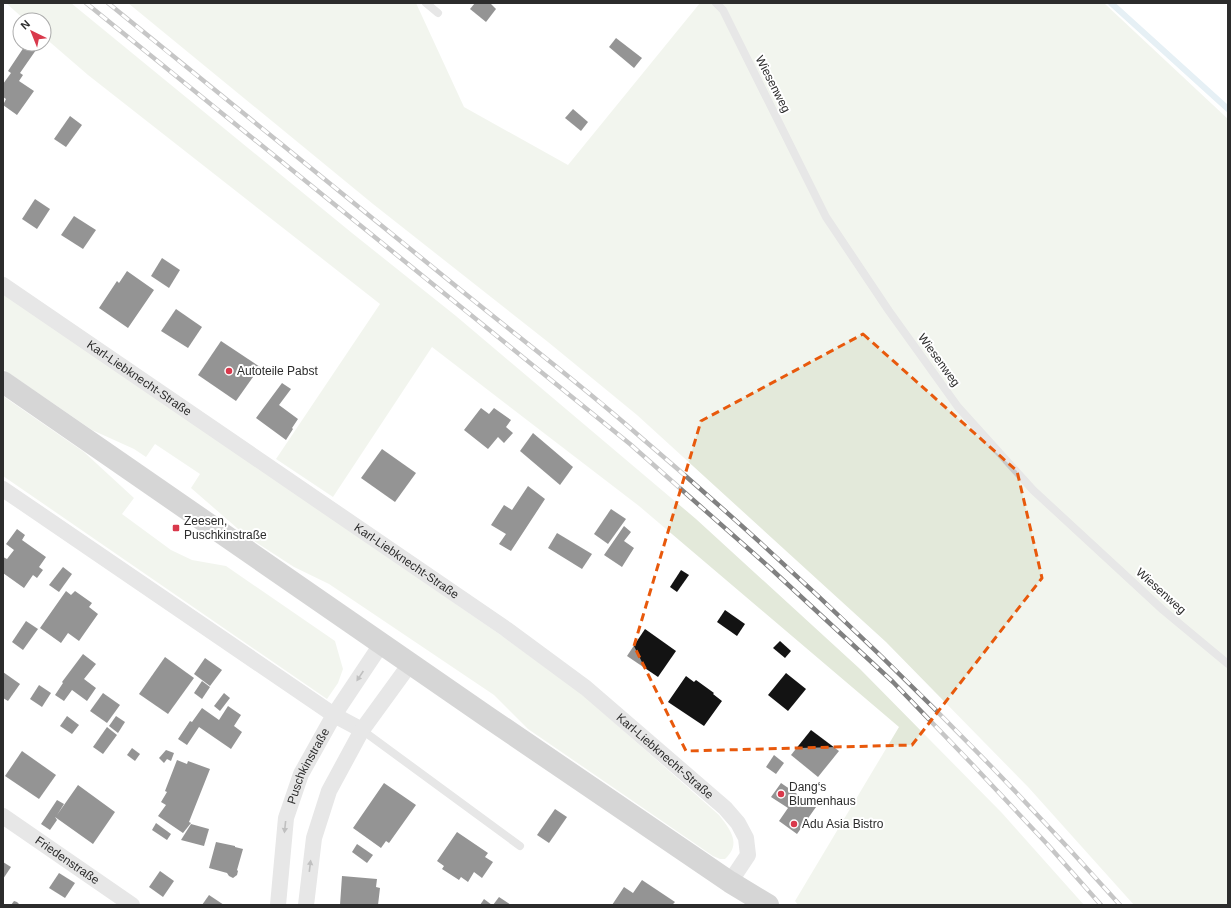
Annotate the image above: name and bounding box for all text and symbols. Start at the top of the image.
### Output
north arrow [12,12,52,52]
text: N [18,18,32,32]
street label: Wiesenweg [753,53,793,115]
street label: Wiesenweg [915,331,963,389]
street label: Karl-Liebknecht-Straße [84,337,194,419]
place label: Autoteile Pabst [237,364,318,378]
marker: Autoteile Pabst [224,366,234,376]
place label: Zeesen, Puschkinstraße [184,514,267,542]
street label: Karl-Liebknecht-Straße [352,520,462,602]
marker: Zeesen, Puschkinstraße [171,523,181,533]
street label: Wiesenweg [1133,565,1189,617]
one-way arrow [356,671,364,681]
street label: Karl-Liebknecht-Straße [614,710,716,802]
street label: Puschkinstraße [284,725,332,806]
place label: Dang‘s Blumenhaus [789,780,856,808]
marker: Dang‘s Blumenhaus [776,789,786,799]
place label: Adu Asia Bistro [802,817,884,831]
marker: Adu Asia Bistro [789,819,799,829]
one-way arrow [282,821,289,833]
street label: Friedenstraße [32,833,102,887]
one-way arrow [307,860,314,872]

